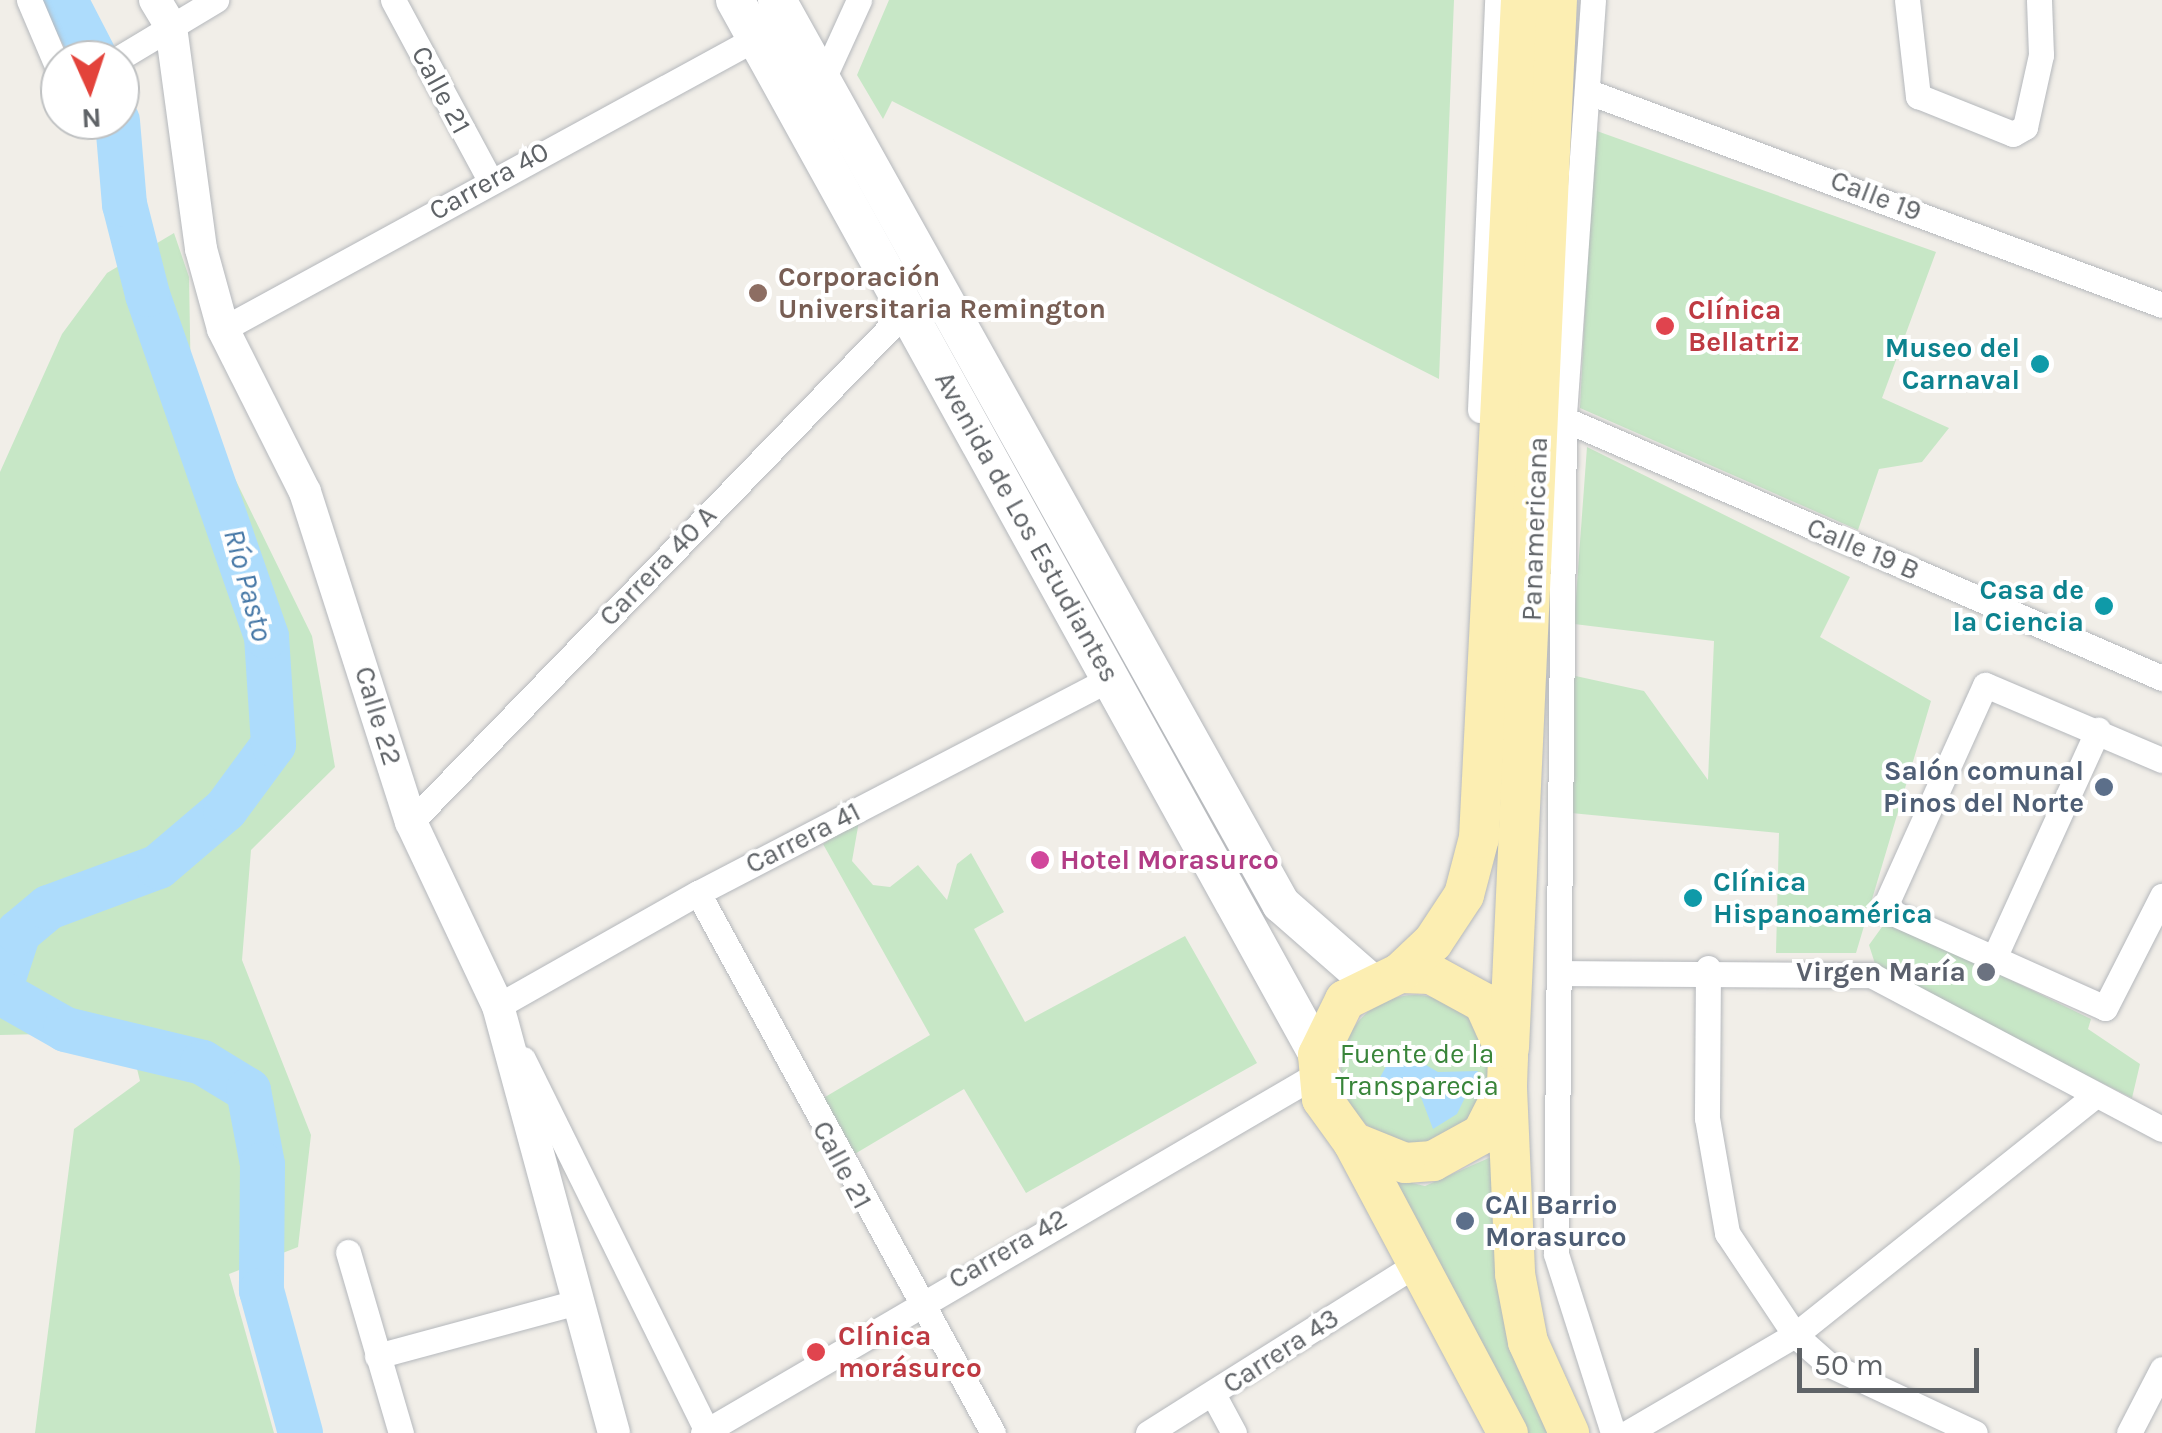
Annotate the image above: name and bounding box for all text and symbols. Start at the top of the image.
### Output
north arrow [40,40,140,140]
street label: Calle 21 [404,40,478,140]
text: N [81,101,102,135]
street label: Carrera 40 [423,134,555,228]
street label: Calle 19 [1826,163,1926,229]
place label: Corporación Universitaria Remington [778,260,1106,326]
marker: Corporación Universitaria Remington [747,282,769,304]
place label: Clínica Bellatriz [1688,293,1799,359]
marker: Clínica Bellatriz [1652,313,1678,339]
place label: Museo del Carnaval [1885,331,2020,397]
marker: Museo del Carnaval [2029,353,2051,375]
street label: Avenida de Los Estudiantes [927,366,1127,688]
street label: Panamericana [1515,436,1555,622]
street label: Carrera 40 A [592,499,724,633]
street label: Calle 19 B [1802,510,1924,588]
water label: Río Pasto [216,525,280,645]
place label: Casa de la Ciencia [1952,573,2084,639]
marker: Casa de la Ciencia [2093,595,2115,617]
street label: Calle 22 [347,662,409,770]
place label: Salón comunal Pinos del Norte [1883,754,2084,820]
marker: Salón comunal Pinos del Norte [2093,776,2115,798]
street label: Carrera 41 [740,795,866,881]
place label: Hotel Morasurco [1060,843,1279,877]
marker: Hotel Morasurco [1029,849,1051,871]
place label: Clínica Hispanoamérica [1713,865,1933,931]
marker: Clínica Hispanoamérica [1682,887,1704,909]
place label: Virgen María [1796,955,1966,989]
marker: Virgen María [1975,961,1997,983]
park label: Fuente de la Transparecia [1335,1037,1499,1103]
street label: Calle 21 [805,1115,879,1215]
place label: CAI Barrio Morasurco [1485,1188,1627,1254]
street label: Carrera 42 [943,1202,1073,1296]
marker: CAI Barrio Morasurco [1454,1210,1476,1232]
street label: Carrera 43 [1217,1301,1345,1401]
place label: Clínica morásurco [838,1319,982,1385]
scale bar [1802,1328,1984,1390]
marker: Clínica morásurco [803,1339,829,1365]
text: 50 m [1814,1347,1884,1383]

